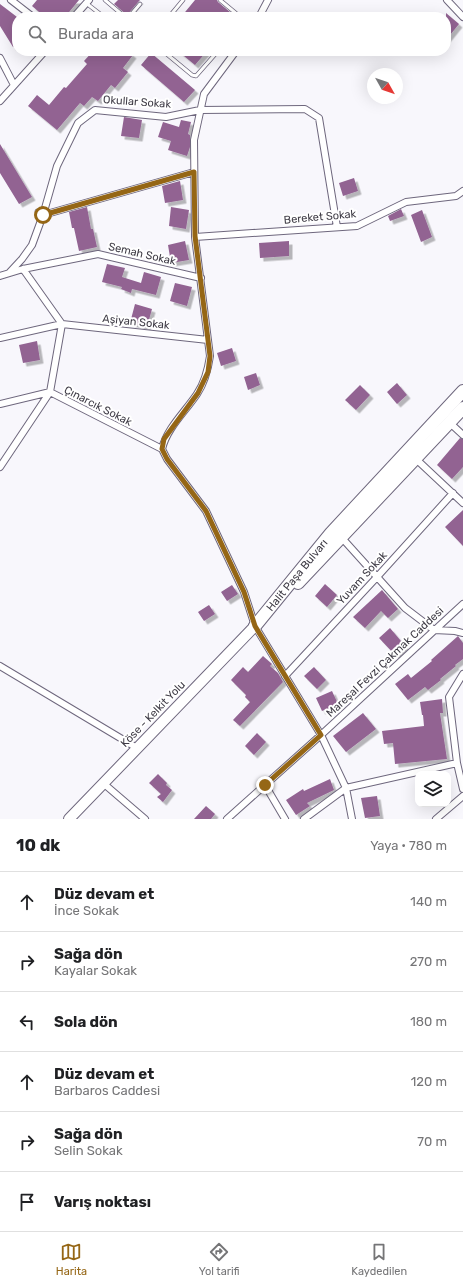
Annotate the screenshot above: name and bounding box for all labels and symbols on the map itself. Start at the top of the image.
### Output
north arrow [367,68,403,104]
street label: Okullar Sokak [103,93,172,111]
route start [34,206,52,224]
street label: Bereket Sokak [283,207,357,227]
street label: Semah Sokak [107,240,177,268]
street label: Aşiyan Sokak [102,312,171,332]
street label: Çınarcık Sokak [62,383,134,429]
street label: Halit Paşa Bulvarı [263,536,330,614]
street label: Yuvam Sokak [334,549,390,607]
street label: Mareşal Fevzi Çakmak Caddesi [324,604,446,720]
street label: Köse - Kelkit Yolu [118,678,188,750]
route end [256,776,274,794]

